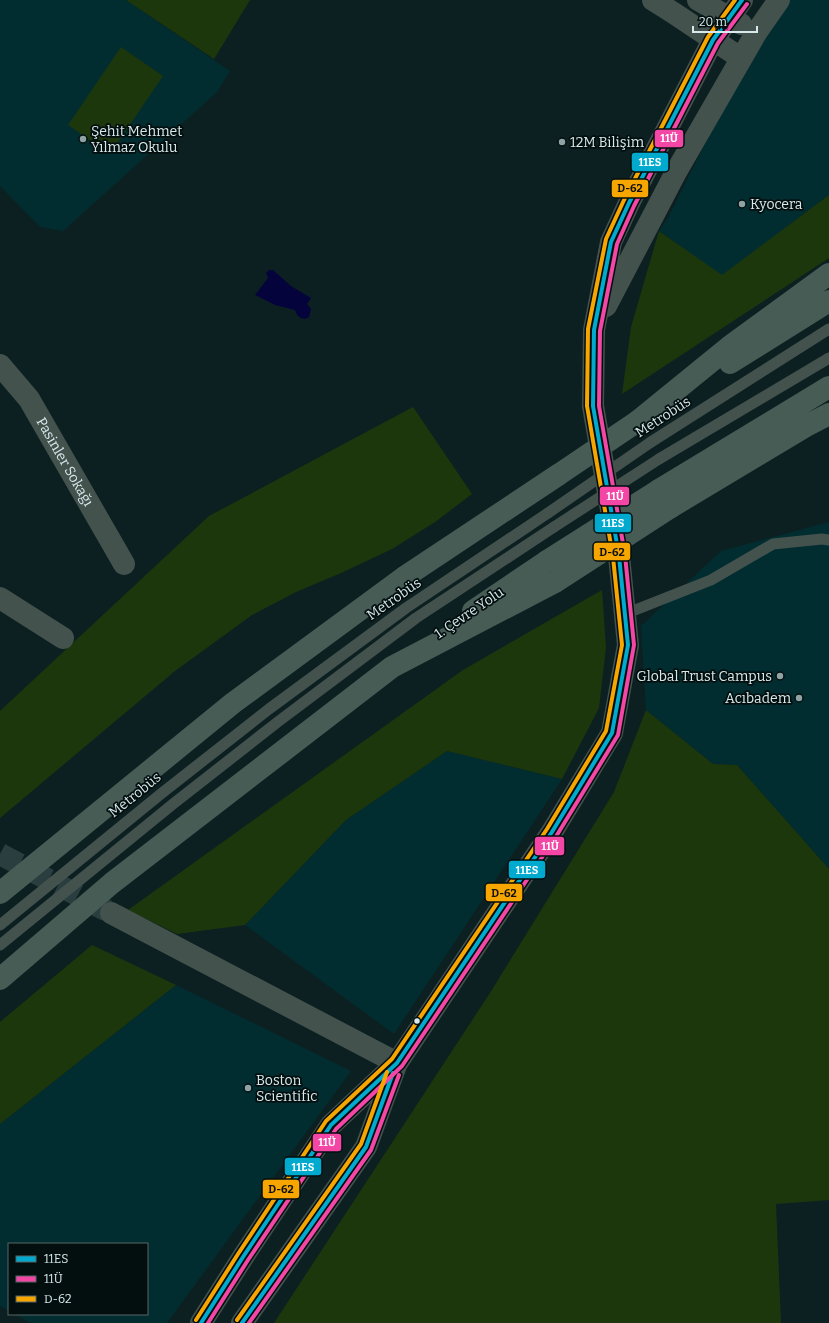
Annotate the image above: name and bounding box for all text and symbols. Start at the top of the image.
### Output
scale bar [693,8,757,34]
text: 20 m [699,15,728,29]
place label: Şehit Mehmet Yılmaz Okulu [91,123,182,156]
line badge: 11Ü [654,129,684,148]
text: 11Ü [660,132,678,145]
marker: Şehit Mehmet Yılmaz Okulu [78,134,88,144]
place label: 12M Bilişim [570,134,645,151]
marker: 12M Bilişim [557,137,567,147]
line badge: 11ES [631,152,669,172]
text: 11ES [639,156,662,169]
line badge: D-62 [611,179,649,198]
text: D-62 [617,182,643,195]
place label: Kyocera [750,196,803,213]
marker: Kyocera [737,199,747,209]
street label: Metrobüs [632,393,694,441]
street label: Pasinler Sokağı [33,414,97,509]
line badge: 11Ü [599,486,630,506]
text: 11Ü [606,490,624,503]
line badge: 11ES [594,513,632,533]
text: 11ES [602,517,625,530]
line badge: D-62 [593,542,631,561]
text: D-62 [599,546,625,559]
street label: Metrobüs [364,574,424,624]
street label: 1. Çevre Yolu [431,583,507,642]
place label: Global Trust Campus [636,668,772,685]
marker: Global Trust Campus [775,671,785,681]
place label: Acıbadem [725,690,792,707]
marker: Acıbadem [794,693,804,703]
street label: Metrobüs [105,769,165,821]
line badge: 11Ü [534,836,565,856]
text: 11Ü [541,840,559,853]
line badge: 11ES [508,860,546,879]
text: 11ES [516,864,539,877]
line badge: D-62 [485,883,523,902]
text: D-62 [491,887,517,900]
unlabelled marker [412,1016,422,1026]
place label: Boston Scientific [256,1072,318,1105]
marker: Boston Scientific [243,1083,253,1093]
line badge: 11Ü [312,1133,342,1152]
text: 11Ü [318,1136,336,1149]
line badge: 11ES [284,1157,322,1176]
text: 11ES [292,1161,315,1174]
line badge: D-62 [262,1179,300,1199]
text: D-62 [268,1183,294,1196]
legend [8,1243,148,1315]
text: 11ES [44,1252,68,1266]
text: 11Ü [44,1271,63,1286]
text: D-62 [44,1292,72,1306]

